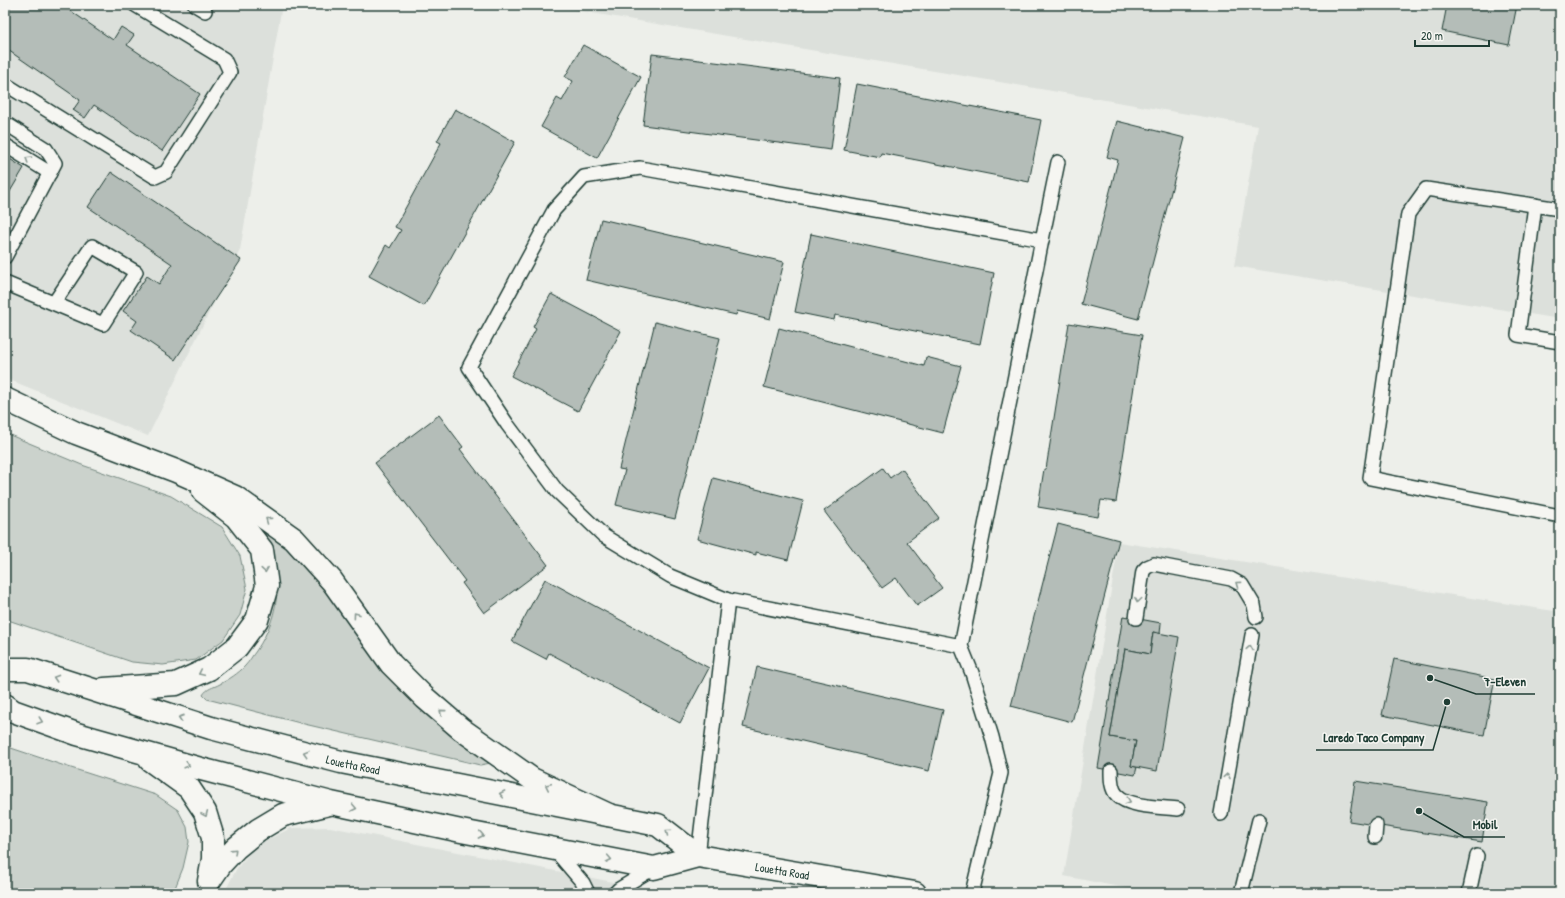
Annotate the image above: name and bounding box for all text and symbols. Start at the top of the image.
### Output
scale bar [1415,22,1489,48]
text: 20 m [1421,27,1443,44]
one-way arrow [25,157,32,164]
one-way arrow [266,518,273,525]
one-way arrow [260,567,269,573]
one-way arrow [1235,581,1242,589]
one-way arrow [1134,597,1143,603]
one-way arrow [353,612,361,619]
one-way arrow [1245,645,1254,651]
one-way arrow [198,668,206,676]
callout: 7-Eleven [1476,669,1535,694]
text: 7-Eleven [1483,672,1526,690]
one-way arrow [53,674,60,683]
one-way arrow [439,710,446,717]
one-way arrow [177,714,184,723]
one-way arrow [37,716,44,724]
callout: Laredo Taco Company [1316,725,1433,750]
text: Laredo Taco Company [1323,728,1425,747]
one-way arrow [303,749,309,757]
street label: Louetta Road [324,750,382,778]
one-way arrow [184,760,191,769]
one-way arrow [1223,773,1231,779]
one-way arrow [545,783,552,791]
one-way arrow [499,790,505,798]
one-way arrow [1125,796,1132,805]
one-way arrow [351,804,357,812]
one-way arrow [200,810,208,817]
callout: Mobil [1464,812,1505,837]
text: Mobil [1473,815,1498,833]
one-way arrow [478,830,484,838]
one-way arrow [665,830,672,837]
one-way arrow [229,848,237,856]
one-way arrow [606,855,612,863]
street label: Louetta Road [754,857,811,883]

